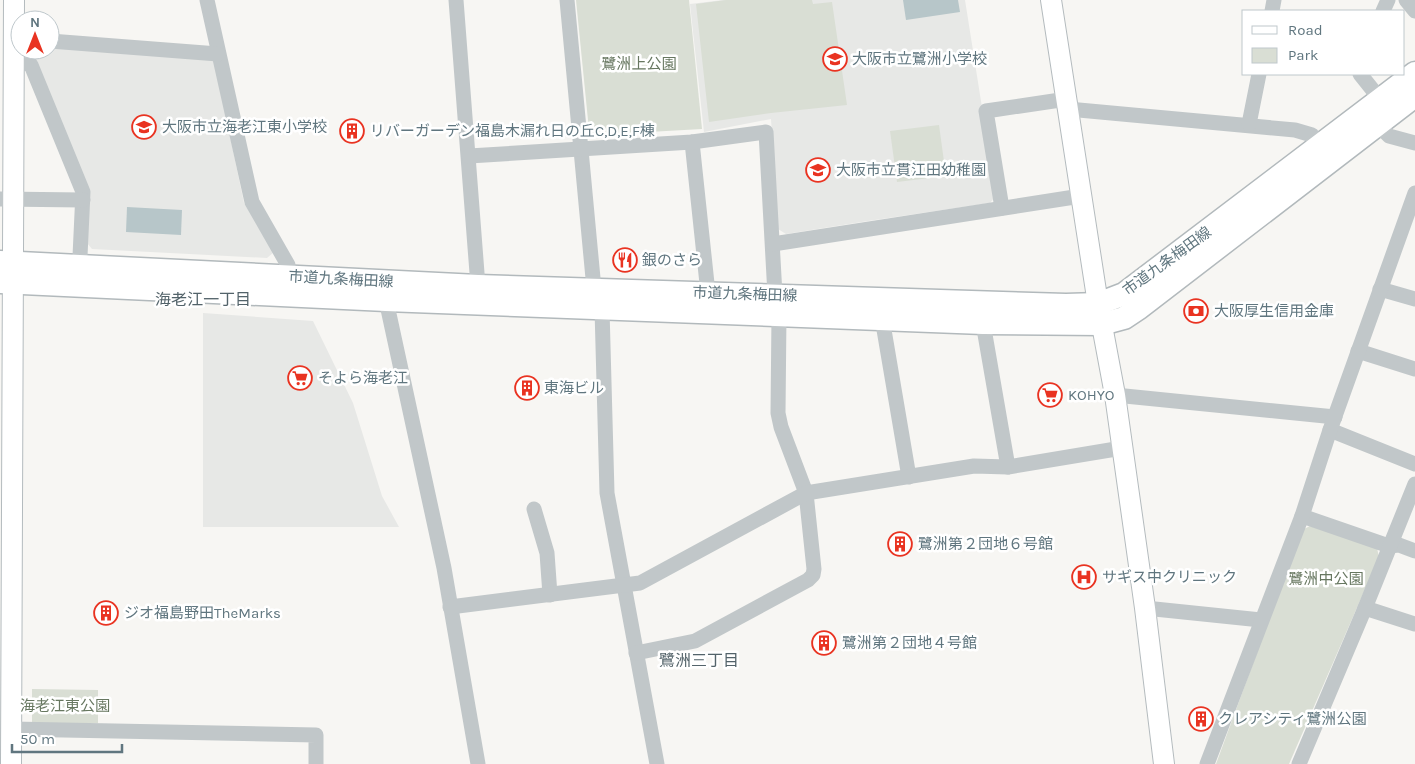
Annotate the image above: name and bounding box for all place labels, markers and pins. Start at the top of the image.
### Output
school or university icon: 大阪市立鷺洲小学校 [822,46,848,72]
place label: 大阪市立鷺洲小学校 [852,50,987,68]
school or university icon: 大阪市立海老江東小学校 [131,114,157,140]
place label: 大阪市立海老江東小学校 [162,118,327,136]
building icon: リバーガーデン福島木漏れ日の丘C,D,E,F棟 [339,118,365,144]
place label: リバーガーデン福島木漏れ日の丘C,D,E,F棟 [370,122,655,140]
school or university icon: 大阪市立貫江田幼稚園 [805,157,831,183]
place label: 大阪市立貫江田幼稚園 [836,161,986,179]
restaurant icon: 銀のさら [612,247,638,273]
place label: 銀のさら [642,251,702,269]
bank icon: 大阪厚生信用金庫 [1183,298,1209,324]
place label: 大阪厚生信用金庫 [1214,302,1334,320]
supermarket icon: そよら海老江 [287,365,313,391]
place label: そよら海老江 [318,369,408,387]
building icon: 東海ビル [514,375,540,401]
place label: 東海ビル [544,379,604,397]
supermarket icon: KOHYO [1037,382,1063,408]
place label: KOHYO [1068,386,1115,404]
building icon: 鷺洲第２団地６号館 [887,531,913,557]
place label: 鷺洲第２団地６号館 [918,535,1053,553]
hospital icon: サギス中クリニック [1071,564,1097,590]
place label: サギス中クリニック [1102,568,1237,586]
building icon: ジオ福島野田TheMarks [93,600,119,626]
place label: ジオ福島野田TheMarks [124,604,281,622]
building icon: 鷺洲第２団地４号館 [811,630,837,656]
place label: 鷺洲第２団地４号館 [842,634,977,652]
building icon: クレアシティ鷺洲公園 [1188,706,1214,732]
place label: クレアシティ鷺洲公園 [1218,710,1367,728]

